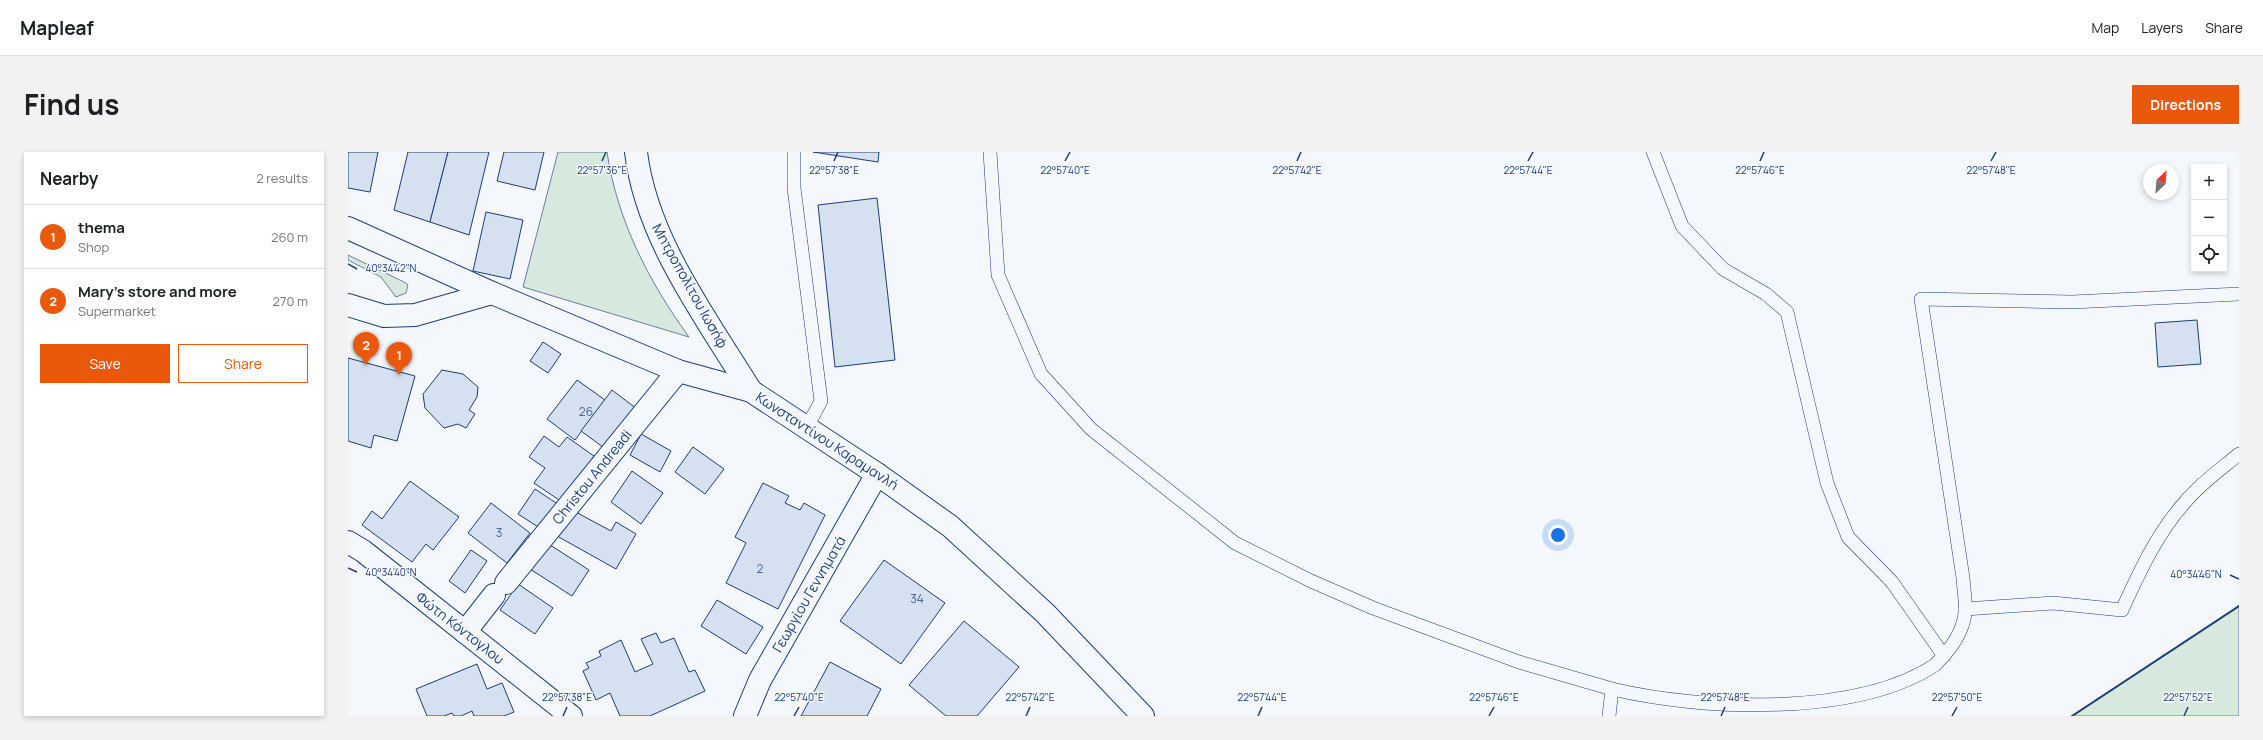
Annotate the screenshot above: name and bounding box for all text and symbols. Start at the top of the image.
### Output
text: Mapleaf [20,15,94,41]
text: Map [2091,18,2119,37]
text: Layers [2141,18,2183,37]
text: Share [2205,18,2243,37]
text: Find us [24,85,119,123]
button: Directions [2132,85,2239,124]
text: 22°57'36"E [577,163,627,177]
text: 22°57'38"E [809,163,859,177]
text: 22°57'40"E [1040,163,1090,177]
text: 22°57'42"E [1273,163,1322,177]
text: 22°57'44"E [1504,163,1553,177]
text: 22°57'46"E [1735,163,1785,177]
text: 22°57'48"E [1967,163,2016,177]
north arrow [2143,164,2179,200]
map controls [2191,164,2227,272]
button: + [2191,164,2227,200]
text: Nearby [40,167,98,190]
text: 2 results [256,169,308,187]
button: − [2191,200,2227,236]
text: thema [78,217,125,238]
street label: Μητροπολίτου Ιωσήφ [648,220,733,351]
text: 1 [50,228,56,246]
text: 260 m [271,228,308,246]
button: locate [2191,236,2227,272]
text: Shop [78,238,109,256]
text: 40°34'42"N [366,261,417,275]
text: Mary's store and more [78,281,237,302]
text: 2 [49,292,57,310]
text: 270 m [273,292,308,310]
text: Supermarket [78,302,156,320]
pin: 2 [353,332,379,365]
pin: 1 [386,342,412,375]
button: Save [40,344,170,383]
button: Share [178,344,308,383]
street label: Κωνσταντίνου Καραμανλή [752,387,902,494]
house number: 26 [579,403,593,420]
street label: Christou Andreadi [548,425,636,528]
house number: 3 [496,524,502,541]
your location [1548,525,1568,545]
street label: Γεωργίου Γεννηματά [767,532,850,655]
house number: 2 [757,560,764,577]
text: 40°34'40"N [365,565,417,579]
text: 40°34'46"N [2170,567,2222,581]
street label: Φώτη Κόντογλου [412,587,508,668]
house number: 34 [910,590,924,607]
text: 22°57'38"E [542,690,592,704]
text: 22°57'40"E [774,690,824,704]
text: 22°57'42"E [1006,690,1055,704]
text: 22°57'44"E [1238,690,1287,704]
text: 22°57'46"E [1469,690,1519,704]
text: 22°57'48"E [1701,690,1750,704]
text: 22°57'50"E [1932,690,1982,704]
text: 22°57'52"E [2163,690,2213,704]

